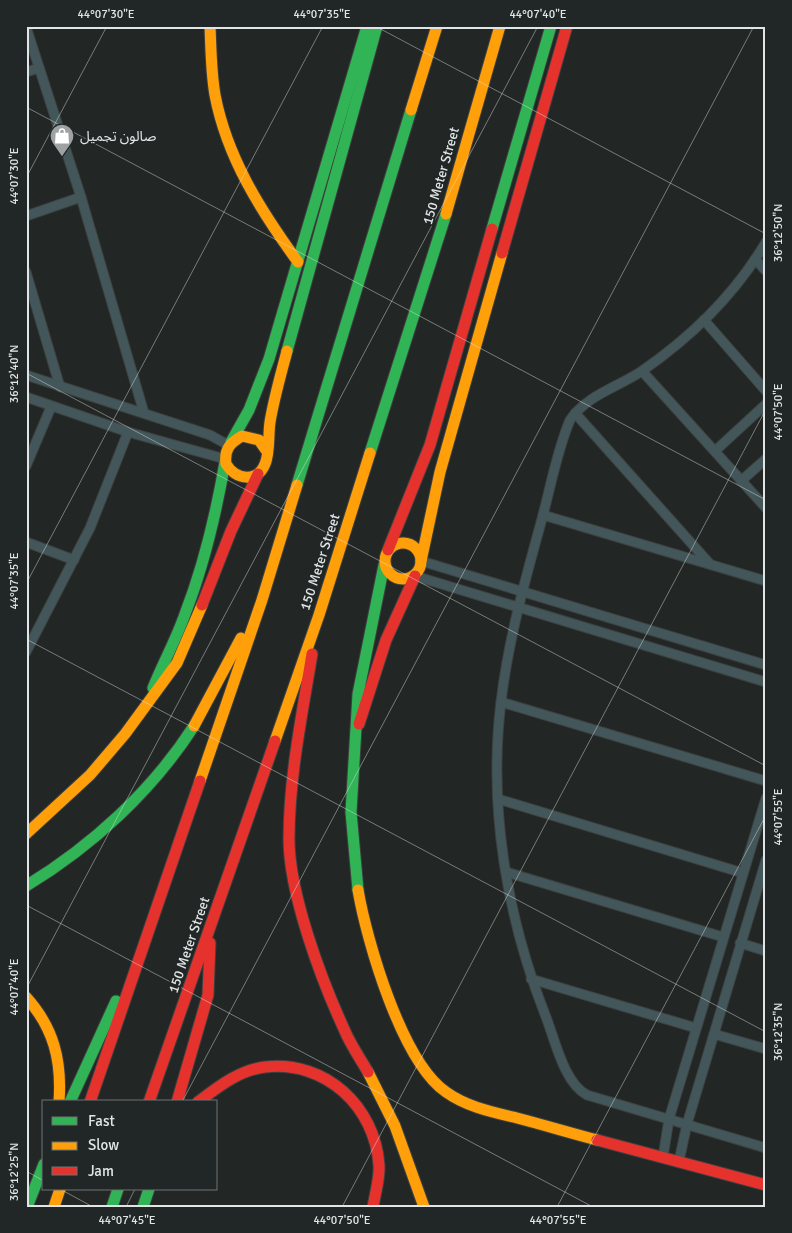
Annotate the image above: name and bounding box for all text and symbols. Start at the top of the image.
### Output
text: 44°07'30"E [77,7,135,22]
text: 44°07'35"E [293,7,351,22]
text: 44°07'40"E [509,7,567,22]
shop icon: صالون تجميل [49,123,75,157]
street label: 150 Meter Street [419,125,463,227]
place label: صالون تجميل [80,128,157,145]
text: 44°07'30"E [7,147,22,205]
text: 36°12'50"N [771,204,786,262]
text: 36°12'40"N [7,345,22,403]
text: 44°07'50"E [771,383,786,441]
street label: 150 Meter Street [296,511,344,612]
text: 44°07'35"E [7,552,22,610]
text: 44°07'55"E [771,788,786,846]
street label: 150 Meter Street [165,895,213,995]
text: 44°07'40"E [7,958,22,1016]
text: 36°12'35"N [771,1003,786,1061]
legend [42,1100,218,1190]
text: Fast [88,1112,115,1130]
text: Slow [88,1136,119,1154]
text: 36°12'25"N [7,1143,22,1201]
text: Jam [88,1162,114,1180]
text: 44°07'45"E [98,1213,156,1228]
text: 44°07'50"E [313,1213,371,1228]
text: 44°07'55"E [529,1213,587,1228]

